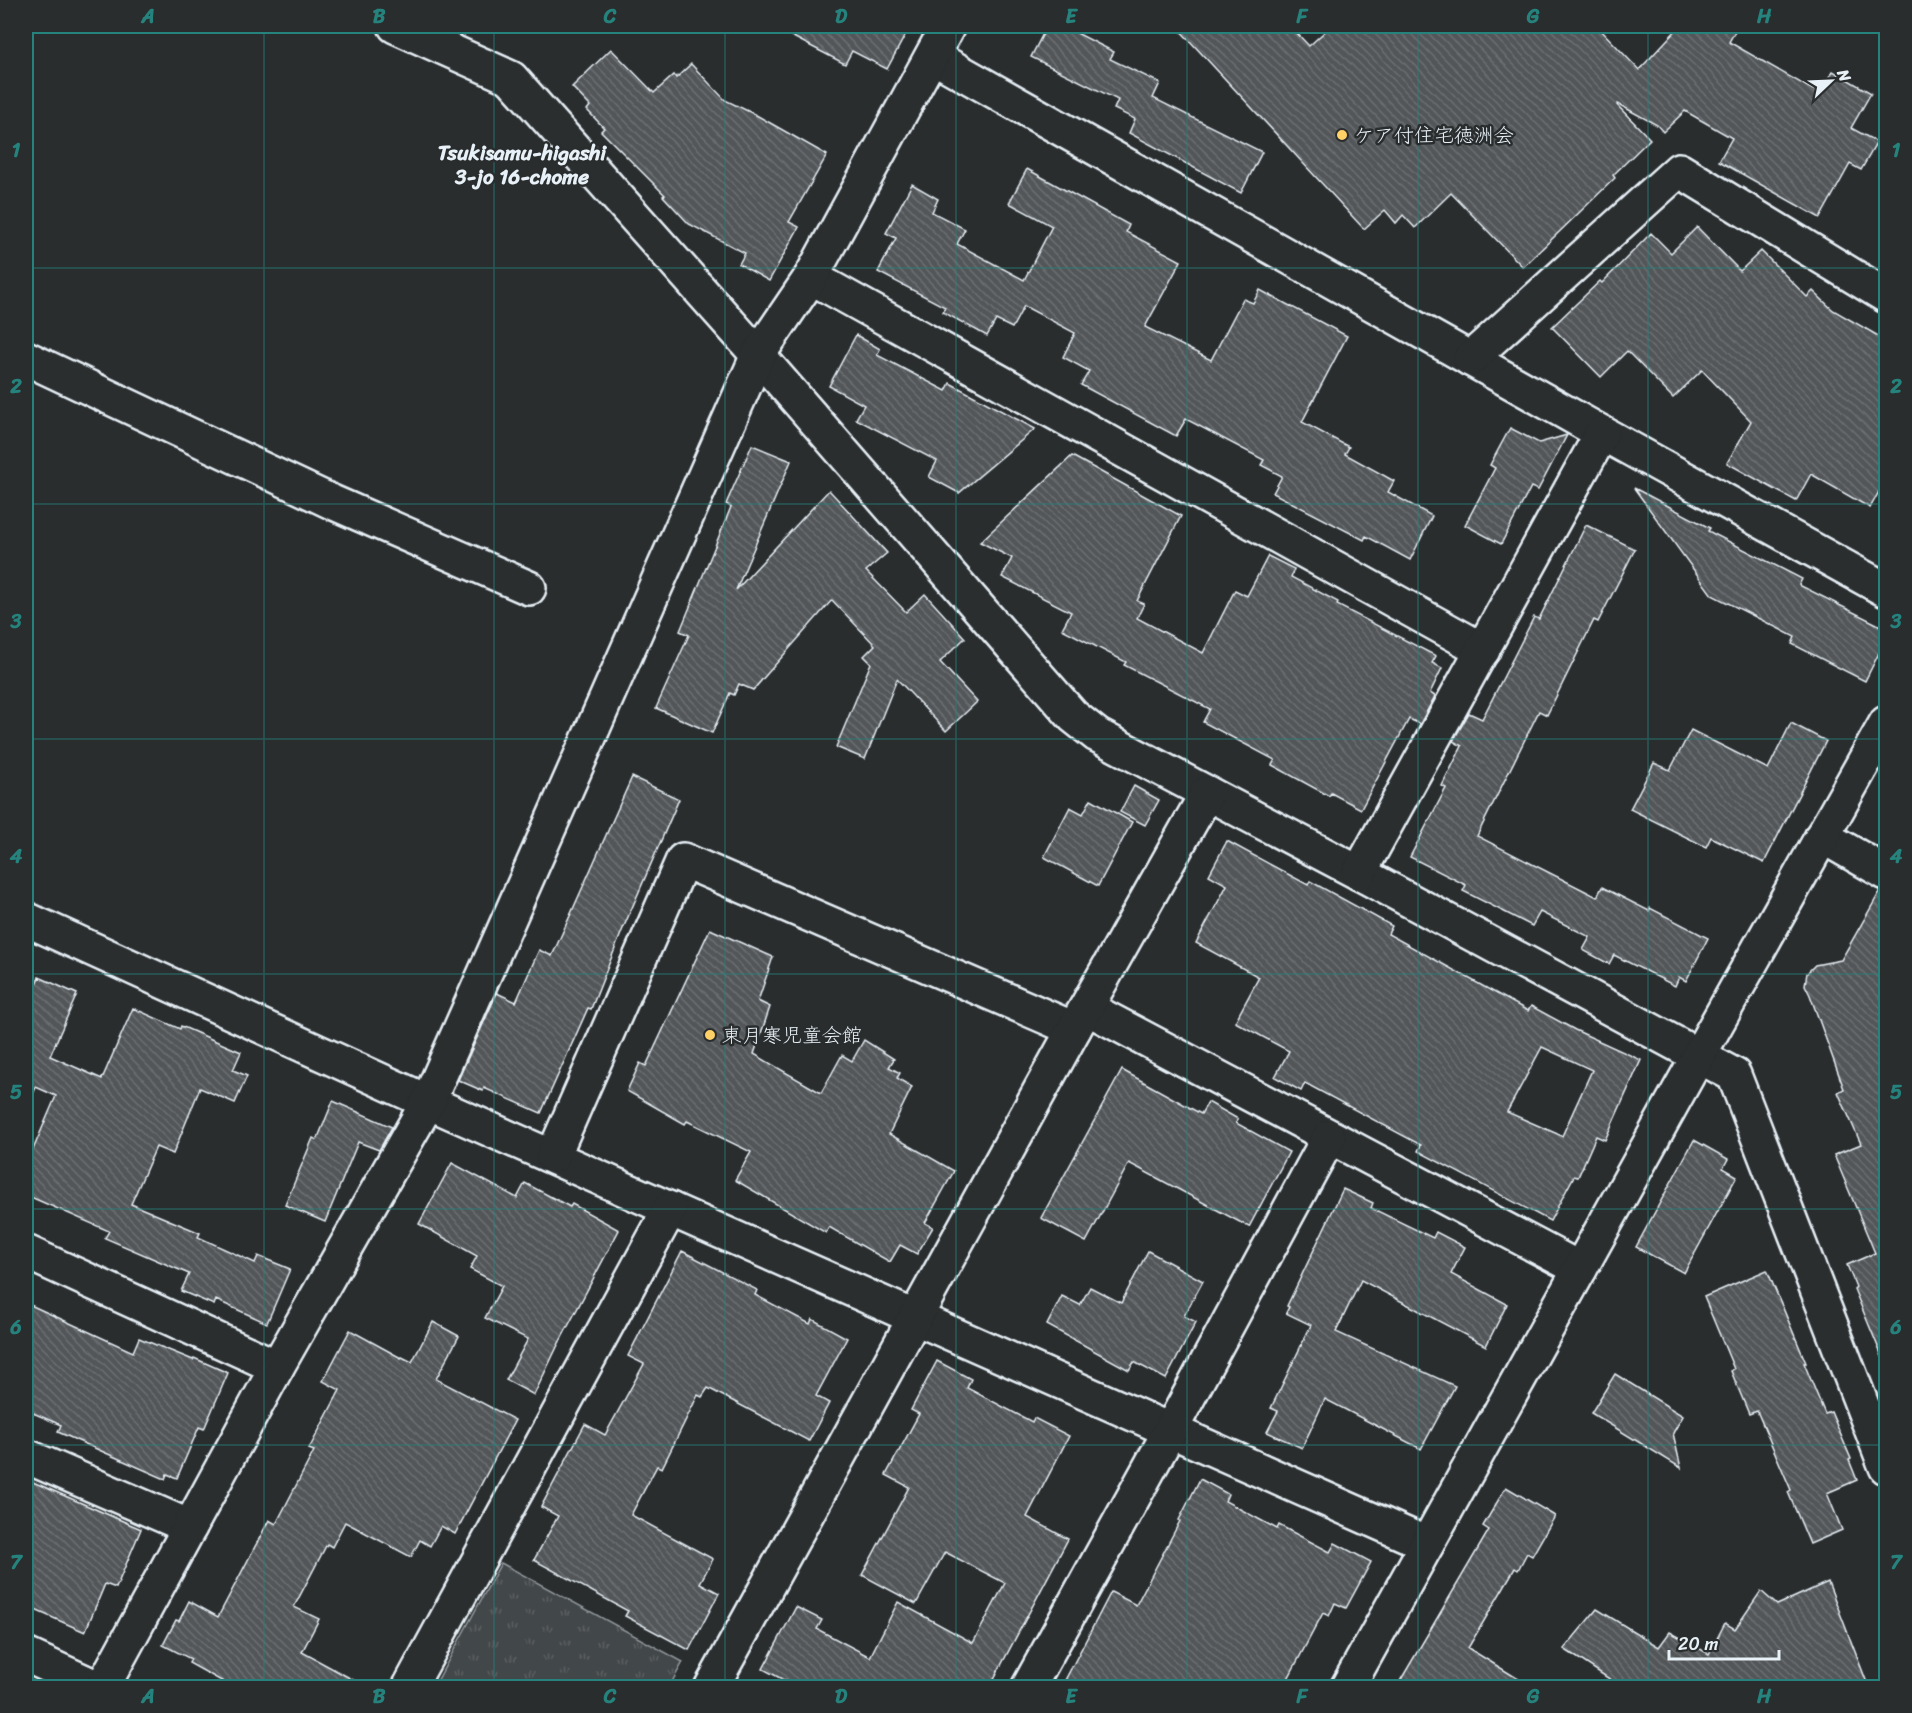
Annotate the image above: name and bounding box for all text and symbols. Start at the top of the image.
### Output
text: A [140,0,155,34]
text: B [373,0,386,34]
text: C [603,0,617,34]
text: D [835,0,848,34]
text: E [1065,0,1078,34]
text: F [1296,0,1309,34]
text: G [1526,0,1540,34]
text: H [1756,0,1772,34]
north arrow [1801,51,1861,111]
text: N [1828,64,1860,87]
place label: ケア付住宅徳洲会 [1354,118,1514,153]
marker: ケア付住宅徳洲会 [1335,128,1349,142]
text: 1 [12,133,21,168]
text: 1 [1892,133,1901,168]
district label: Tsukisamu-higashi 3-jo 16-chome [438,134,607,196]
text: 2 [9,369,22,404]
text: 2 [1889,369,1902,404]
text: 3 [10,604,22,639]
text: 3 [1890,604,1902,639]
text: 4 [9,839,23,874]
text: 4 [1889,839,1903,874]
place label: 東月寒児童会館 [722,1018,862,1053]
marker: 東月寒児童会館 [703,1028,717,1042]
text: 5 [10,1075,22,1110]
text: 5 [1890,1075,1902,1110]
text: 6 [9,1310,22,1345]
text: 6 [1889,1310,1902,1345]
text: 7 [10,1545,23,1580]
text: 7 [1890,1545,1903,1580]
scale bar [1669,1623,1778,1661]
text: 20 m [1678,1628,1718,1660]
text: A [140,1679,155,1713]
text: B [373,1679,386,1713]
text: C [603,1679,617,1713]
text: D [835,1679,848,1713]
text: E [1065,1679,1078,1713]
text: F [1296,1679,1309,1713]
text: G [1526,1679,1540,1713]
text: H [1756,1679,1772,1713]

